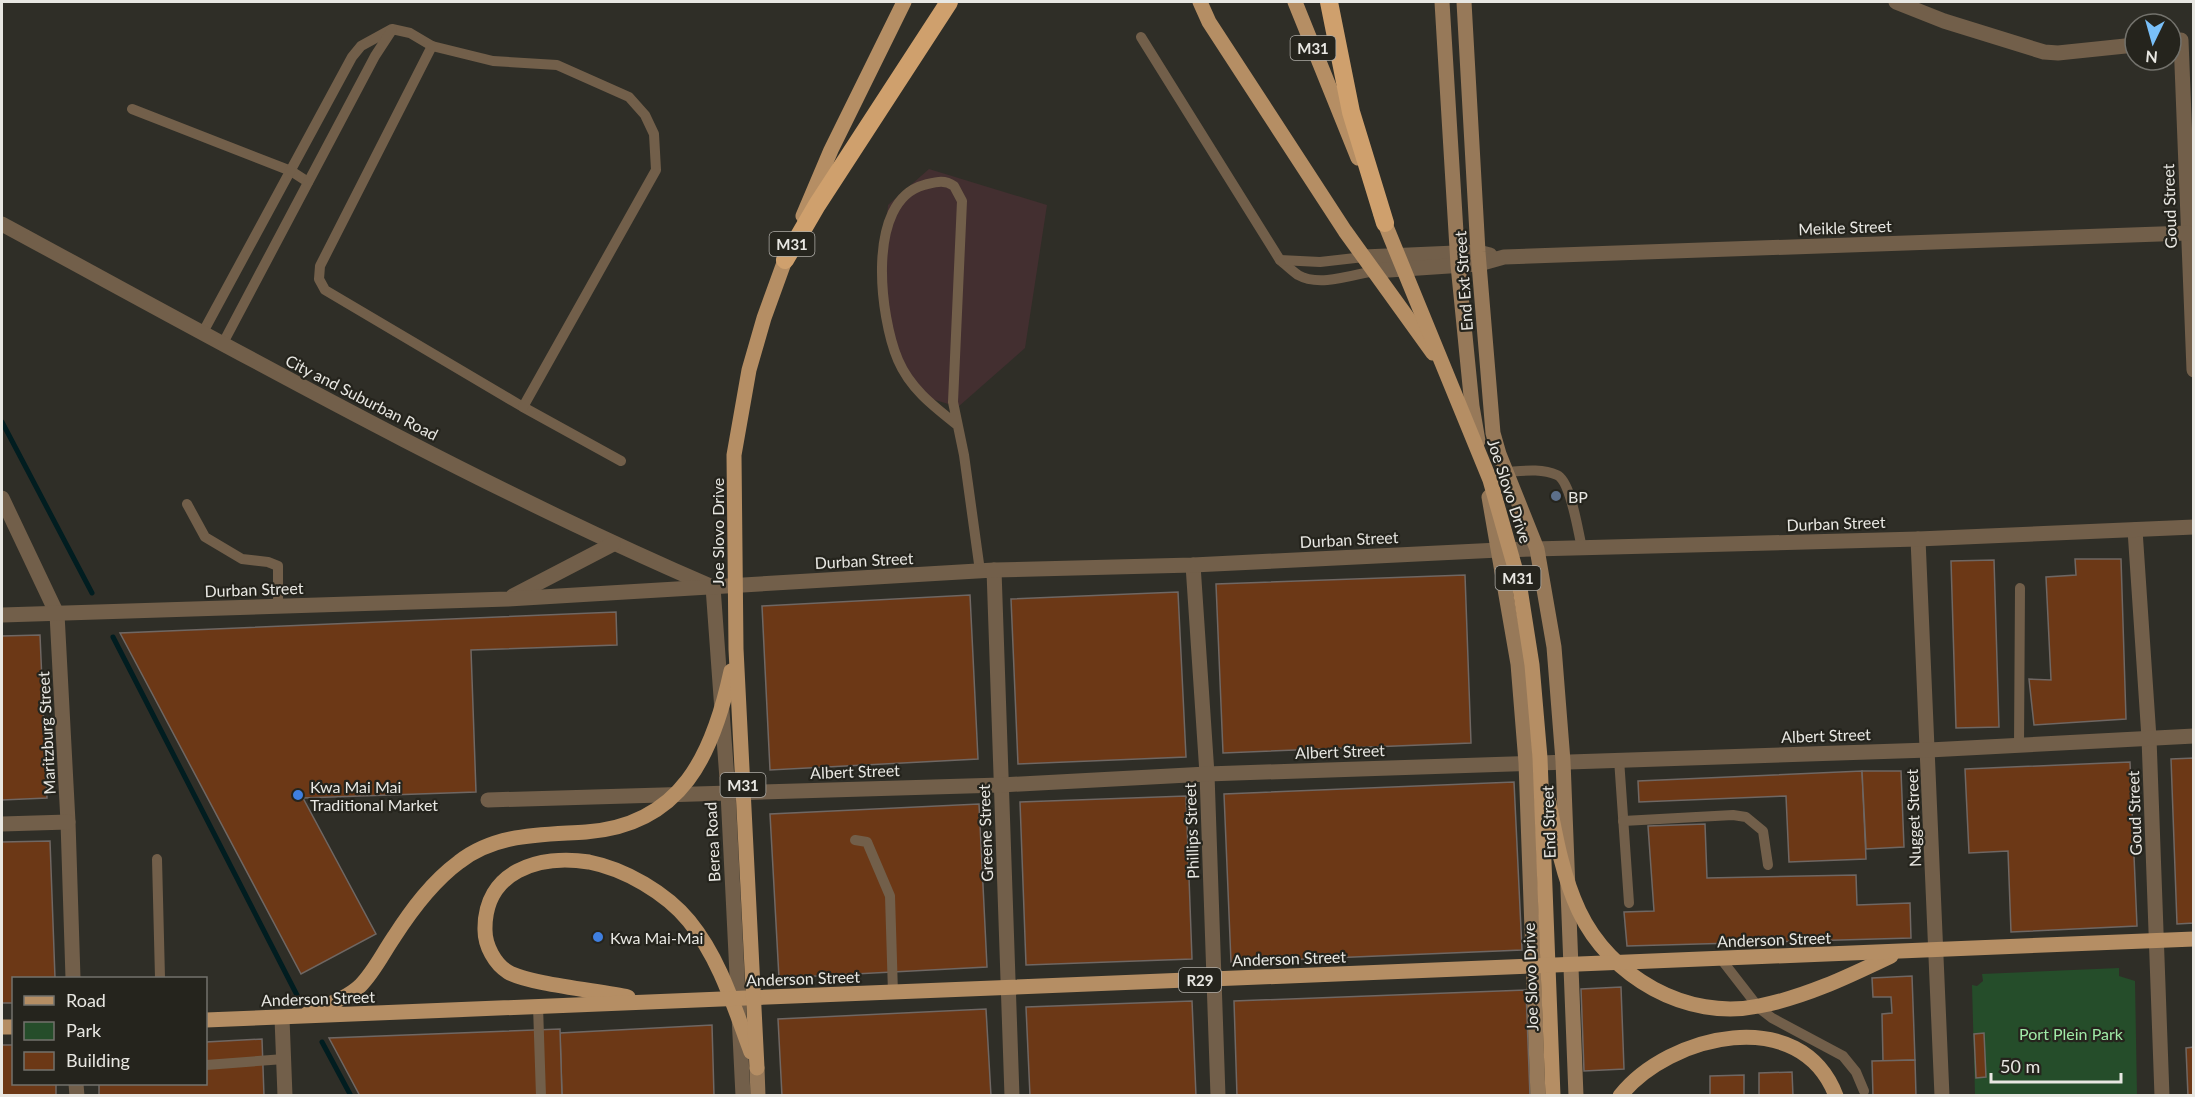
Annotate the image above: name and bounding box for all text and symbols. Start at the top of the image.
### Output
north arrow [2123,12,2183,72]
road number: M31 [1290,36,1336,60]
text: N [2145,47,2159,67]
street label: Goud Street [2158,163,2180,249]
street label: Meikle Street [1798,216,1892,238]
street label: End Ext Street [1450,230,1476,332]
road number: M31 [770,232,814,256]
street label: City and Suburban Road [283,350,441,444]
street label: Joe Slovo Drive [1484,436,1536,546]
street label: Joe Slovo Drive [708,478,727,586]
place label: BP [1568,487,1588,506]
marker: BP [1549,489,1563,503]
street label: Durban Street [1786,512,1886,534]
street label: Durban Street [1299,527,1399,551]
street label: Durban Street [814,548,914,572]
road number: M31 [1496,566,1540,590]
street label: Durban Street [204,578,304,600]
street label: Maritzburg Street [33,671,59,795]
street label: Albert Street [1781,724,1871,746]
street label: Albert Street [1295,740,1385,762]
street label: Albert Street [810,760,900,782]
street label: Nugget Street [1902,769,1924,867]
street label: Goud Street [2123,770,2145,856]
road number: M31 [720,773,766,797]
place label: Kwa Mai Mai Traditional Market [310,777,438,814]
street label: Phillips Street [1180,783,1202,879]
street label: Greene Street [974,784,996,882]
street label: End Street [1537,785,1559,859]
marker: Kwa Mai Mai Traditional Market [291,788,305,802]
street label: Berea Road [700,801,724,883]
street label: Joe Slovo Drive [1519,922,1541,1032]
place label: Kwa Mai-Mai [610,928,703,947]
street label: Anderson Street [1717,928,1832,950]
marker: Kwa Mai-Mai [591,930,605,944]
street label: Anderson Street [1232,947,1347,969]
street label: Anderson Street [746,967,861,989]
road number: R29 [1179,968,1221,992]
legend [12,977,207,1085]
street label: Anderson Street [261,987,376,1009]
text: Road [66,989,106,1011]
text: Park [66,1019,102,1041]
park label: Port Plein Park [2019,1024,2124,1043]
scale bar [1991,1046,2122,1084]
text: Building [66,1049,130,1071]
text: 50 m [2000,1055,2040,1077]

